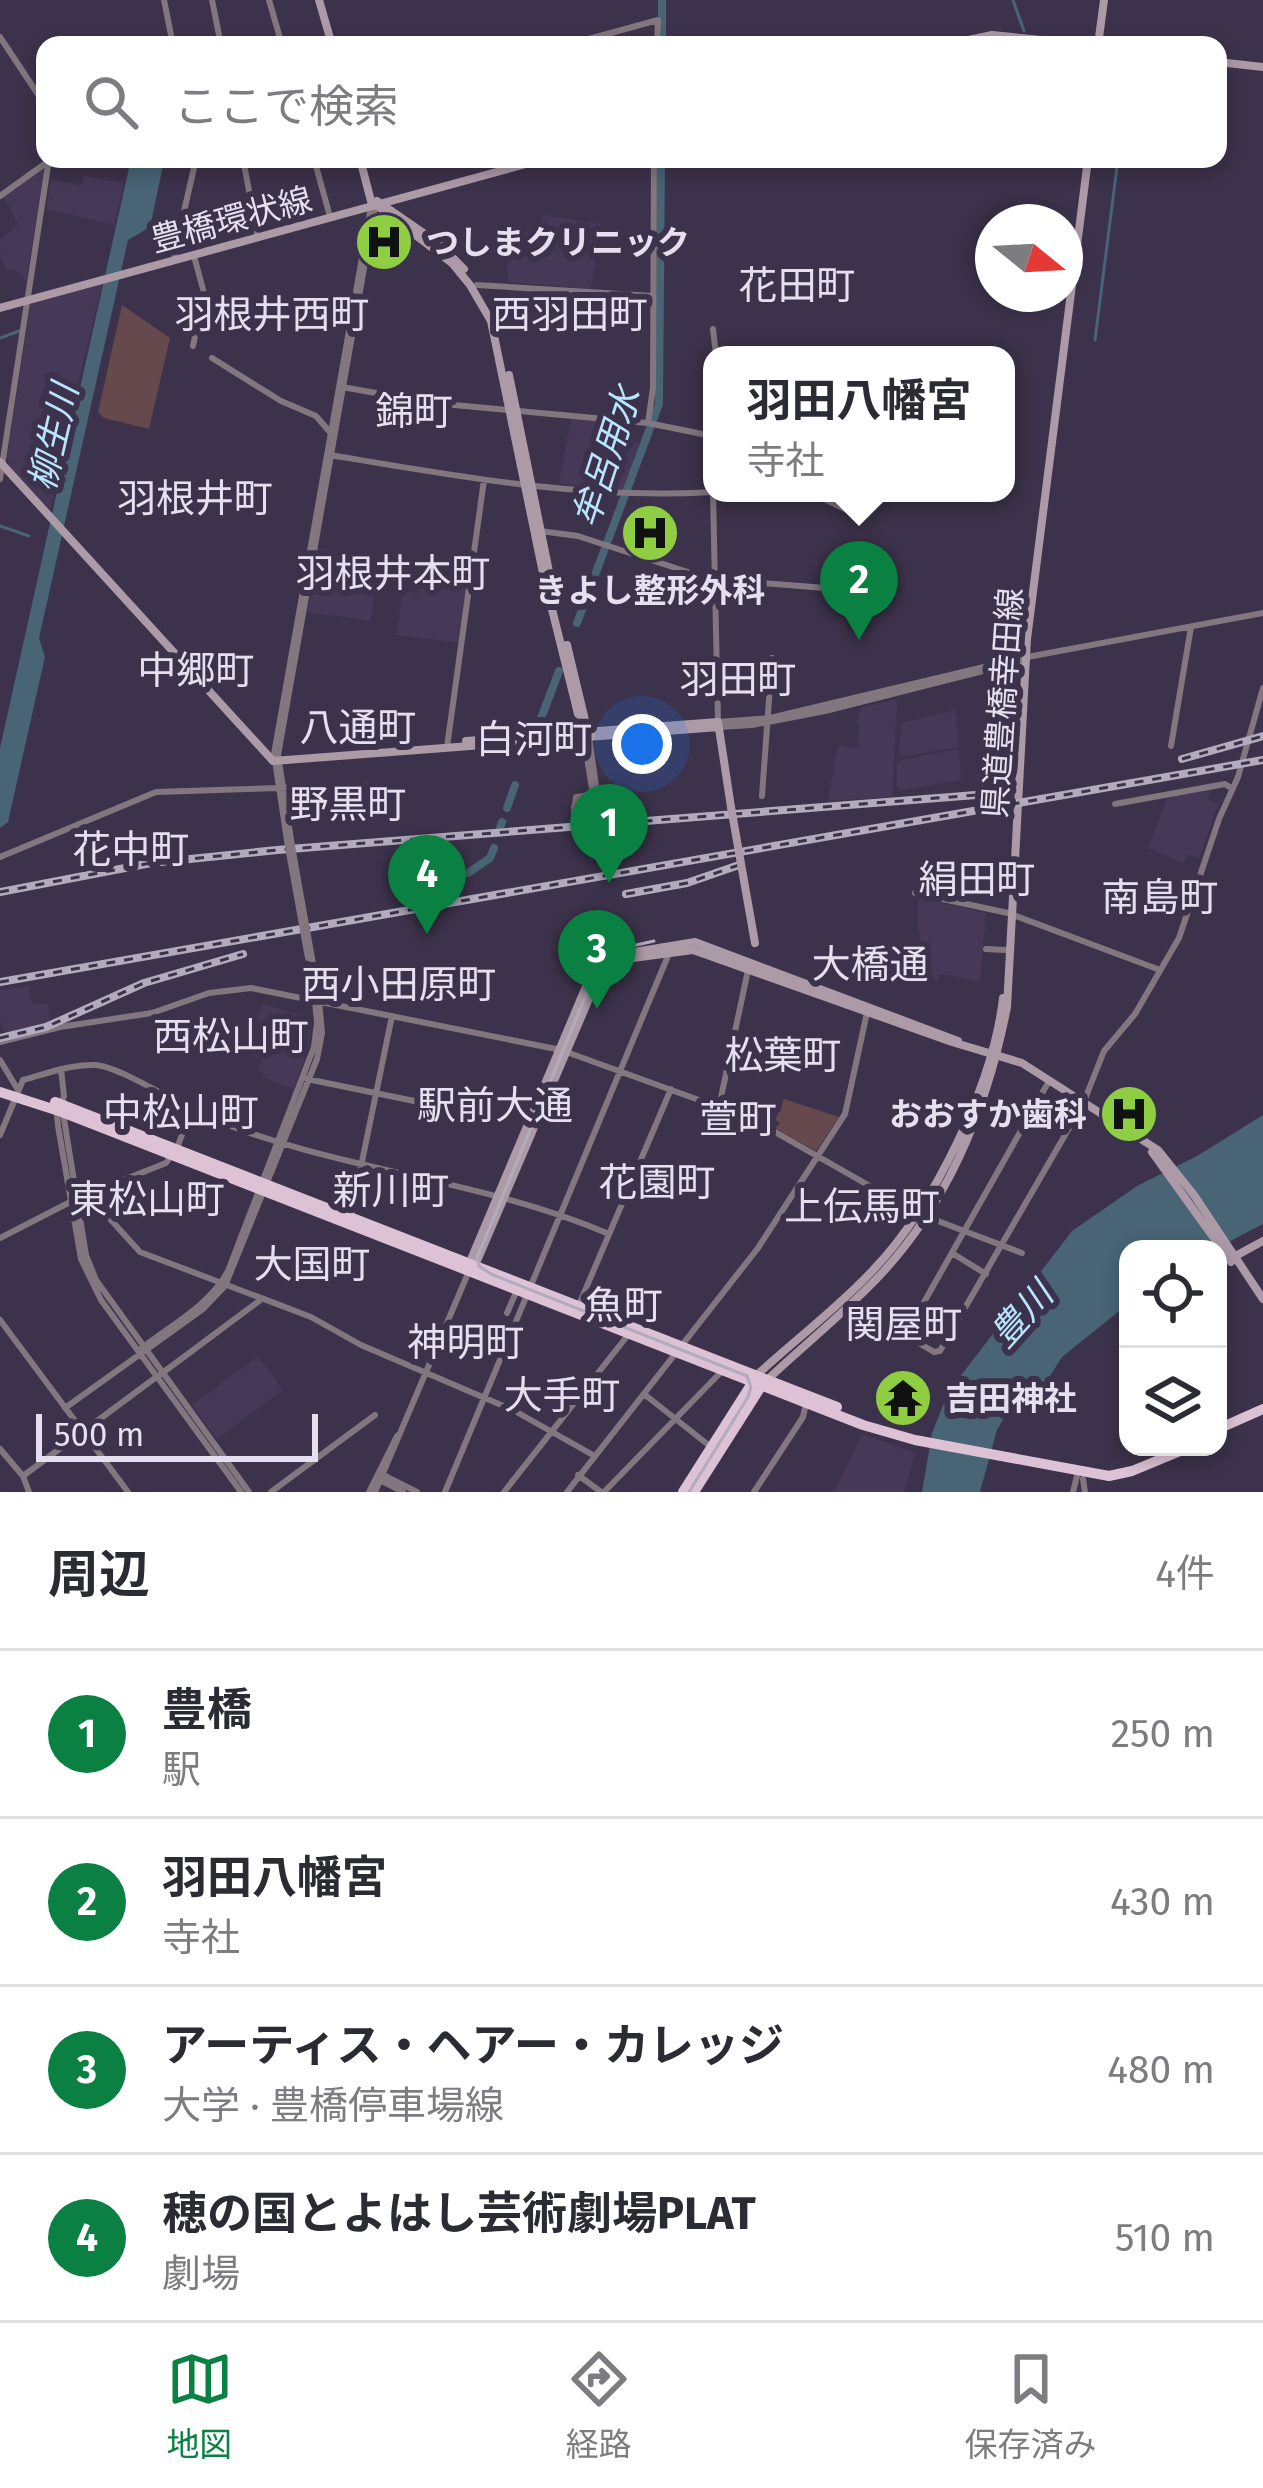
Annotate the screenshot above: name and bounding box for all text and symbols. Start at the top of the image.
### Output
search box [36,36,1227,168]
icon: search [78,69,144,135]
text: ここで検索 [174,80,399,134]
street label: 豊橋環状線 [146,179,316,261]
north arrow [975,204,1083,312]
hospital icon: つしまクリニック [353,211,415,273]
place label: つしまクリニック [426,223,690,263]
district label: 花田町 [738,263,856,309]
district label: 羽根井西町 [174,292,370,338]
district label: 西羽田町 [492,292,648,338]
popup [703,346,1015,502]
text: 羽田八幡宮 [746,374,972,428]
water label: 柳生川 [20,376,88,495]
water label: 牟呂用水 [564,378,651,533]
district label: 錦町 [375,389,453,435]
text: 寺社 [746,438,825,484]
district label: 羽根井町 [117,476,273,522]
hospital icon: きよし整形外科 [619,502,681,564]
pin: 2 [820,541,898,640]
district label: 羽根井本町 [295,551,491,597]
place label: きよし整形外科 [535,571,766,611]
street label: 県道豊橋幸田線 [975,586,1031,820]
district label: 中郷町 [137,648,255,694]
district label: 羽田町 [679,657,797,703]
district label: 八通町 [299,705,417,751]
your location [612,714,672,774]
district label: 白河町 [475,717,593,763]
district label: 野黒町 [289,782,407,828]
pin: 1 [570,784,648,883]
district label: 花中町 [72,827,190,873]
pin: 4 [388,835,466,934]
district label: 絹田町 [918,857,1036,903]
district label: 南島町 [1101,875,1219,921]
pin: 3 [558,910,636,1009]
district label: 大橋通 [811,942,929,988]
district label: 西小田原町 [301,962,497,1008]
district label: 西松山町 [153,1014,309,1060]
district label: 松葉町 [724,1033,842,1079]
district label: 駅前大通 [417,1083,573,1129]
hospital icon: おおすか歯科 [1098,1083,1160,1145]
district label: 中松山町 [103,1090,259,1136]
place label: おおすか歯科 [889,1095,1087,1135]
district label: 萱町 [699,1097,777,1143]
district label: 花園町 [598,1160,716,1206]
district label: 新川町 [332,1168,450,1214]
district label: 東松山町 [69,1177,225,1223]
district label: 上伝馬町 [784,1184,940,1230]
map controls [1119,1240,1227,1456]
button: locate [1119,1240,1227,1348]
district label: 大国町 [253,1242,371,1288]
water label: 豊川 [981,1270,1065,1356]
district label: 魚町 [585,1283,663,1329]
district label: 関屋町 [845,1302,963,1348]
district label: 神明町 [407,1320,525,1366]
button: layers [1119,1348,1227,1456]
temple icon: 吉田神社 [872,1367,934,1429]
district label: 大手町 [503,1373,621,1419]
place label: 吉田神社 [945,1379,1077,1419]
scale bar [36,1408,318,1461]
text: 500 m [54,1415,144,1455]
text: 周辺 [48,1544,150,1606]
text: 4件 [1155,1551,1215,1597]
text: 豊橋 [162,1683,252,1737]
text: 1 [78,1711,96,1757]
text: 250 m [1111,1711,1215,1757]
text: 駅 [162,1747,201,1793]
text: 羽田八幡宮 [162,1851,387,1905]
text: 2 [77,1879,97,1925]
text: 430 m [1110,1879,1215,1925]
text: 寺社 [162,1915,240,1961]
text: アーティス・ヘアー・カレッジ [162,2019,784,2073]
text: 3 [77,2047,97,2093]
text: 480 m [1107,2047,1215,2093]
text: 大学 · 豊橋停車場線 [162,2083,504,2129]
text: 穂の国とよはし芸術劇場PLAT [162,2187,756,2241]
text: 4 [76,2215,98,2261]
text: 510 m [1115,2215,1215,2261]
text: 劇場 [162,2251,240,2297]
tab: 地図 [167,2346,233,2466]
tab: 経路 [566,2346,632,2466]
tab: 保存済み [965,2346,1097,2466]

